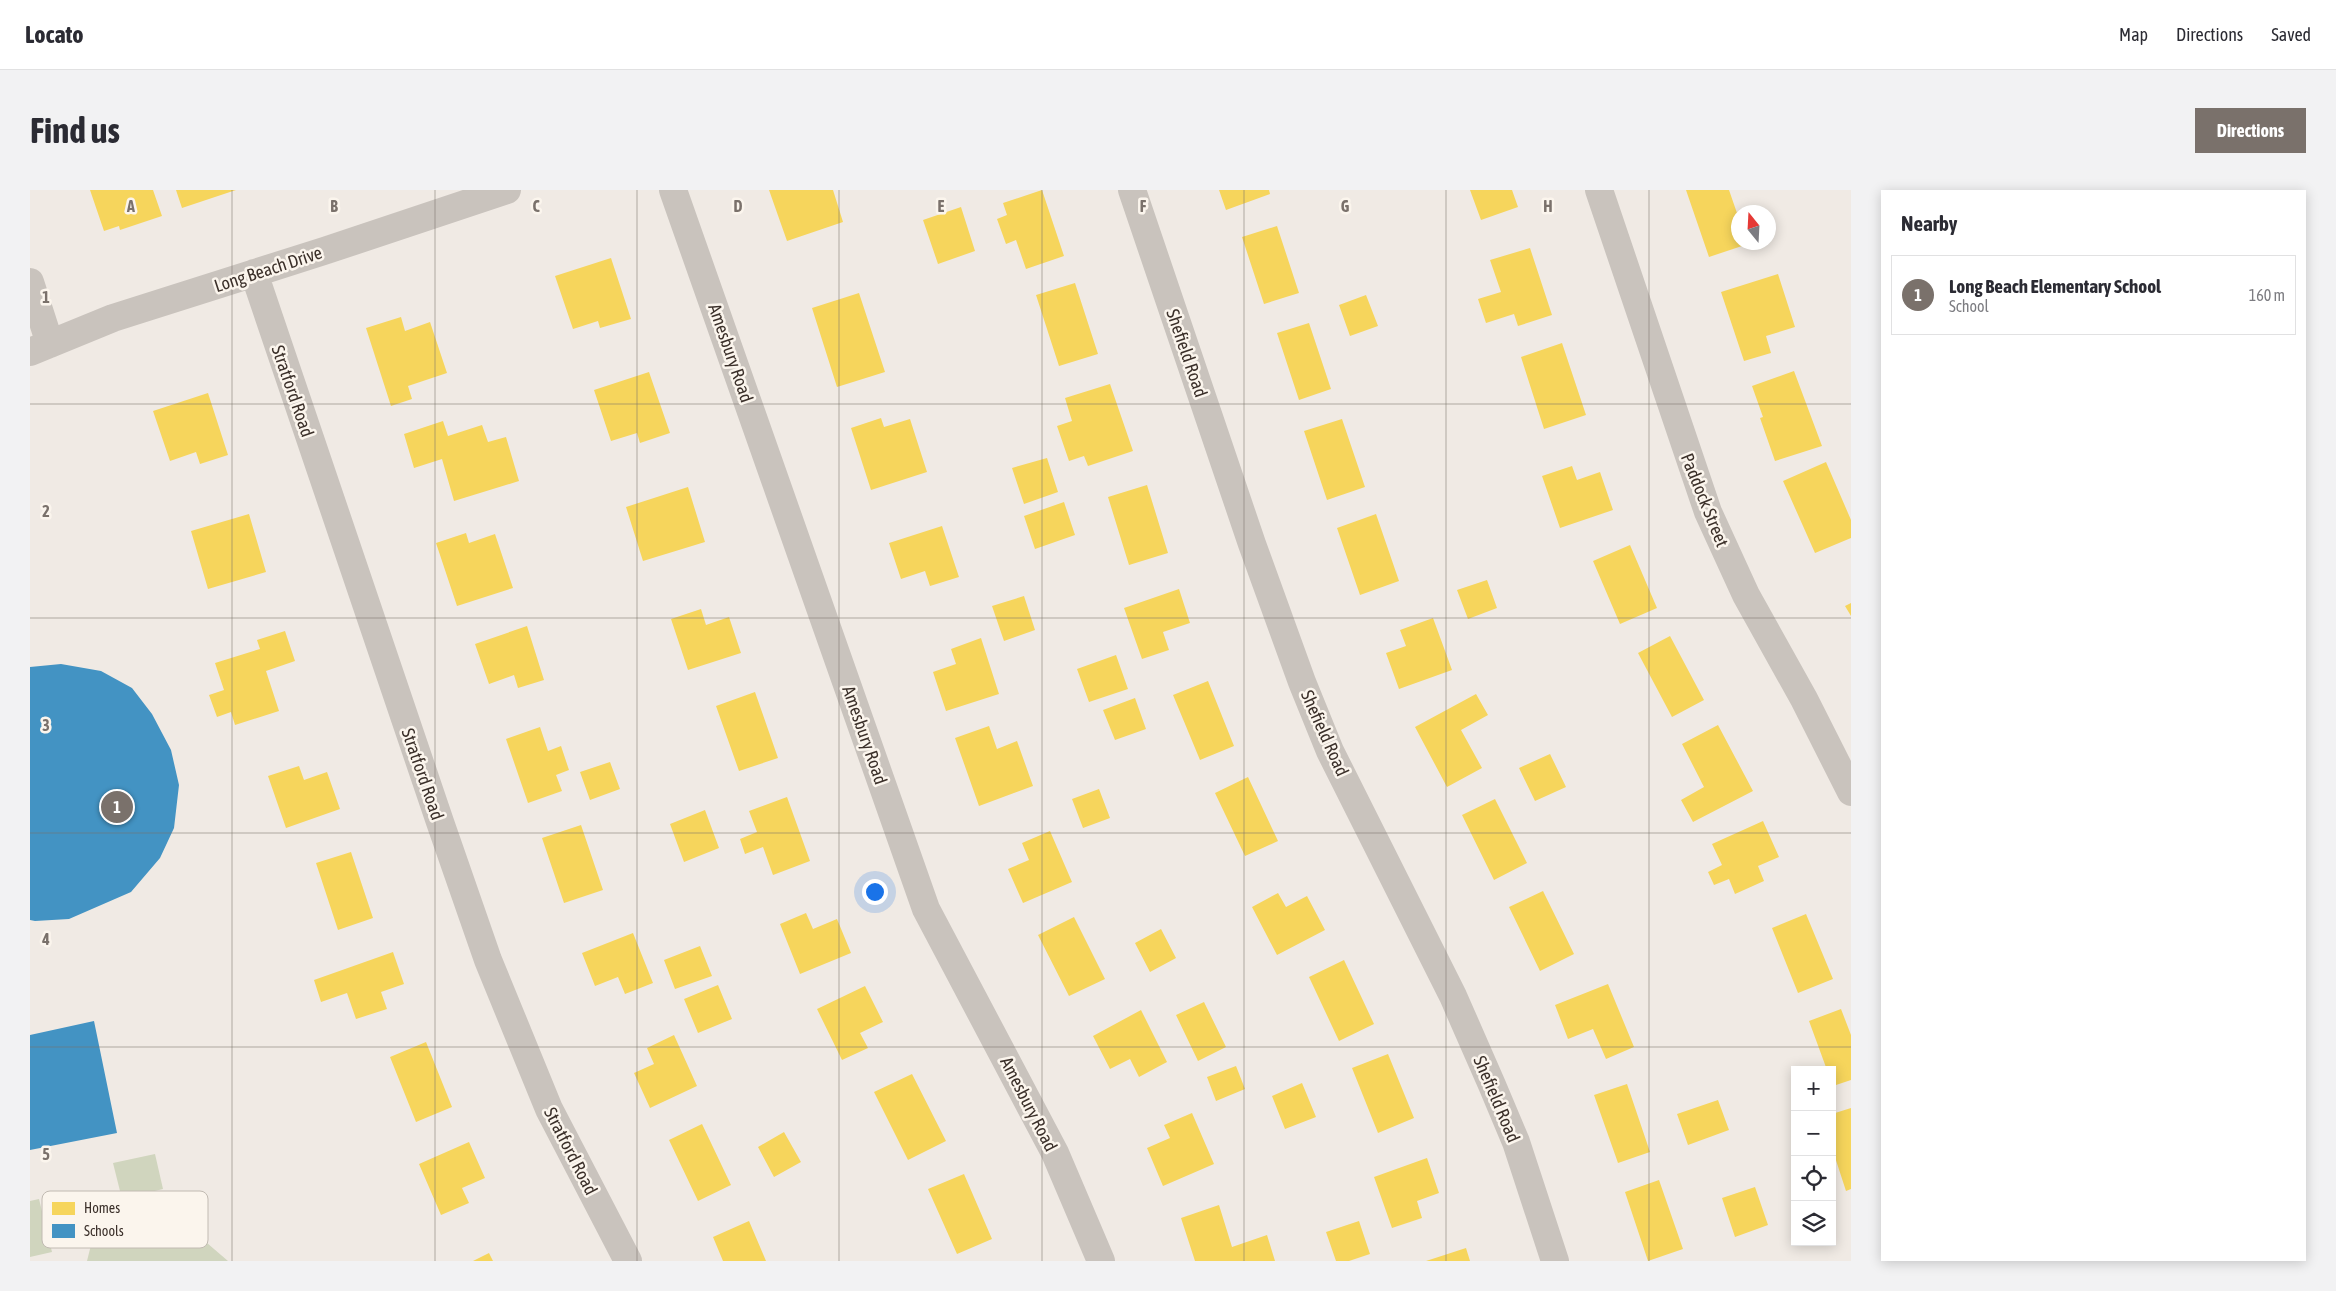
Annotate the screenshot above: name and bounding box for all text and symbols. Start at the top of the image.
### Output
text: Locato [25,21,84,48]
text: Map [2119,24,2148,45]
text: Directions [2176,24,2243,45]
text: Saved [2271,24,2311,45]
button: Directions [2195,108,2306,153]
text: Find us [30,110,120,150]
text: A [126,197,135,215]
text: B [330,197,338,215]
text: C [532,197,540,215]
text: D [734,197,743,215]
text: E [938,197,945,215]
text: F [1140,197,1147,215]
text: G [1341,197,1350,215]
text: H [1543,197,1553,215]
north arrow [1731,205,1776,250]
text: Nearby [1901,211,1957,235]
street label: Long Beach Drive [211,242,325,296]
text: Long Beach Elementary School [1949,275,2161,297]
text: 1 [1914,286,1922,304]
text: 160 m [2249,286,2285,304]
text: 1 [42,288,50,306]
text: School [1949,297,1989,315]
street label: Amesbury Road [704,301,758,405]
street label: Shefield Road [1162,306,1212,400]
street label: Stratford Road [268,342,318,440]
street label: Paddock Street [1677,450,1733,550]
text: 2 [42,502,50,520]
street label: Amesbury Road [838,683,892,787]
street label: Shefield Road [1297,687,1353,779]
text: 3 [42,716,50,734]
street label: Stratford Road [398,725,448,823]
pin: 1 [101,788,133,826]
your location [862,879,888,905]
text: 4 [41,930,50,948]
street label: Amesbury Road [996,1053,1062,1155]
street label: Shefield Road [1469,1053,1525,1145]
map controls [1791,1066,1836,1246]
button: + [1791,1066,1836,1111]
street label: Stratford Road [540,1104,602,1198]
button: − [1791,1111,1836,1156]
text: 5 [42,1145,50,1163]
button: locate [1791,1156,1836,1201]
legend [42,1191,208,1248]
text: Homes [84,1200,120,1216]
button: layers [1791,1201,1836,1246]
text: Schools [84,1223,124,1239]

